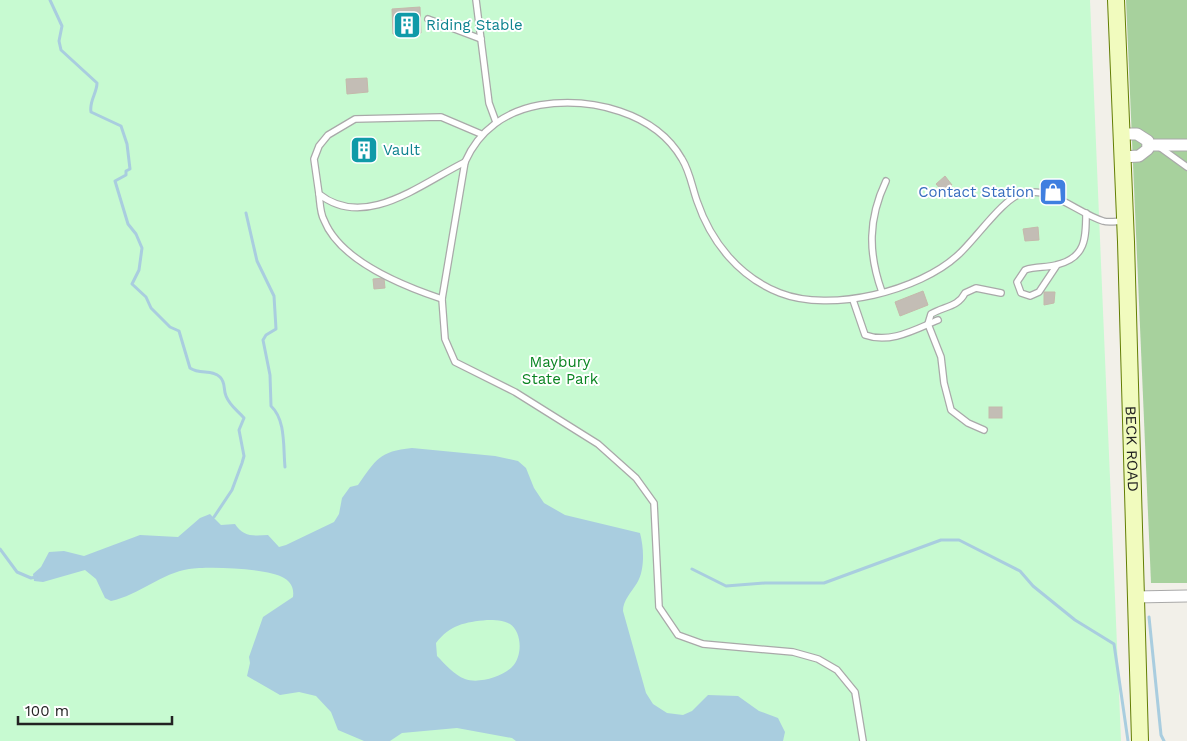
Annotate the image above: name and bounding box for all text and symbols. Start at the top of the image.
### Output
building icon: Riding Stable [392,10,422,40]
place label: Riding Stable [426,16,523,34]
building icon: Vault [349,135,379,165]
place label: Vault [383,141,421,159]
shop icon: Contact Station [1038,177,1068,207]
place label: Contact Station [918,183,1034,201]
park label: Maybury State Park [522,353,599,388]
street label: BECK ROAD [1122,406,1142,492]
scale bar [18,694,171,726]
text: 100 m [25,702,69,720]

